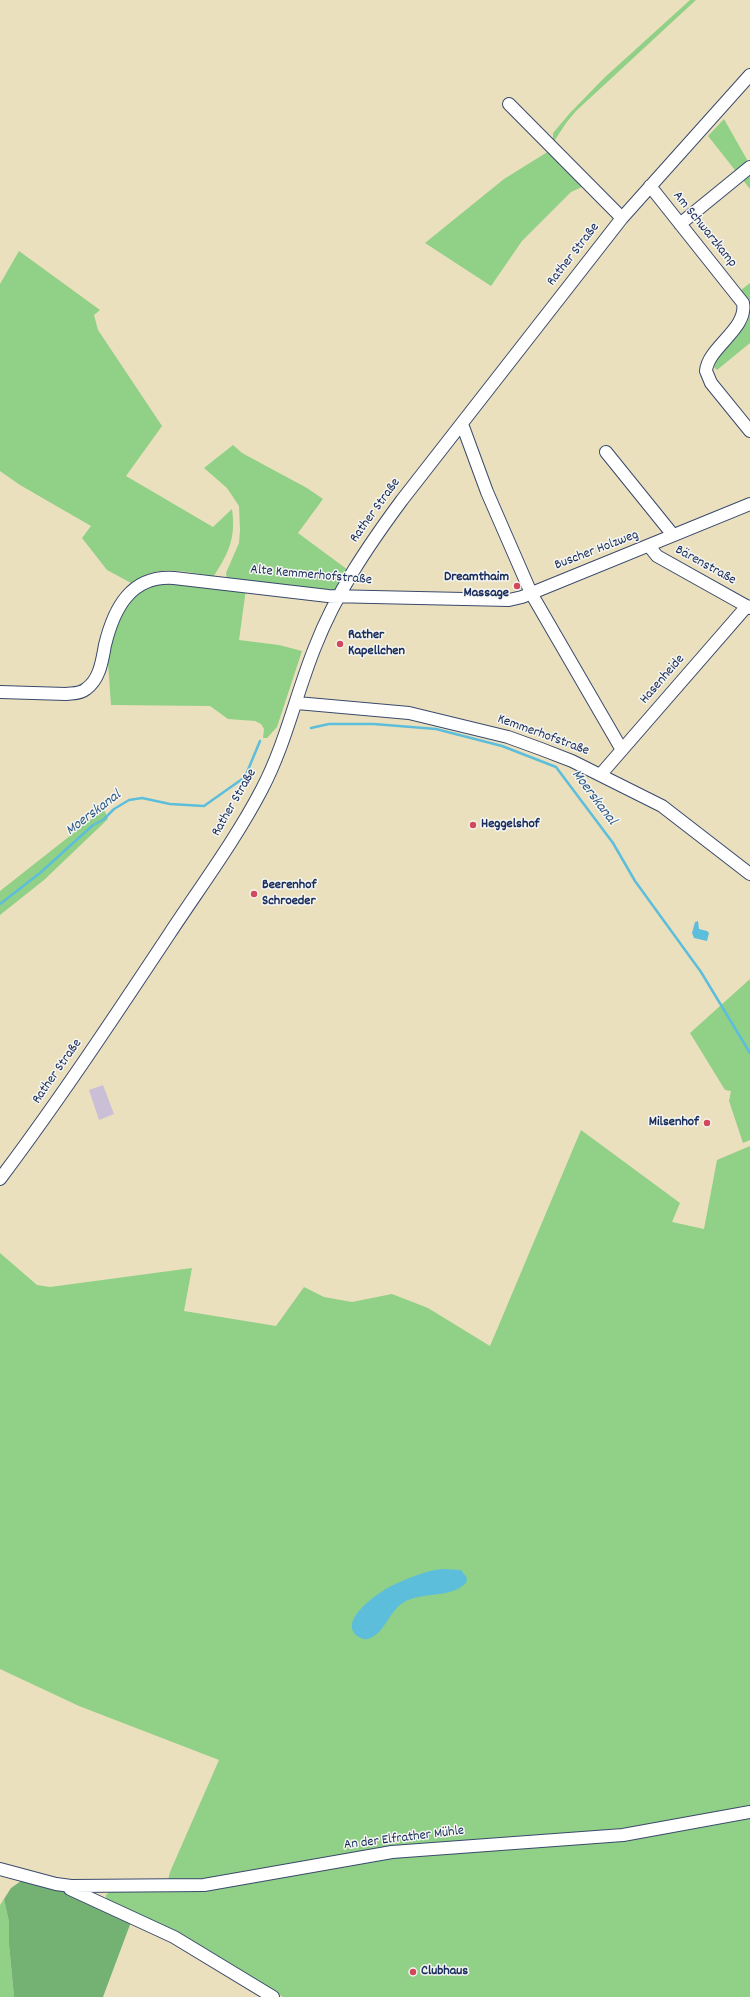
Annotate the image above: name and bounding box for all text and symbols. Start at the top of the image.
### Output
street label: Am Schwarzkamp [668,189,740,271]
street label: Rather Straße [544,220,604,290]
street label: Rather Straße [347,476,405,546]
street label: Buscher Holzweg [553,527,641,575]
street label: Bärenstraße [672,542,738,590]
street label: Alte Kemmerhofstraße [250,562,372,590]
place label: Dreamthaim Massage [444,570,509,602]
marker: Dreamthaim Massage [512,581,522,591]
place label: Rather Kapellchen [348,628,405,660]
marker: Rather Kapellchen [335,639,345,649]
street label: Hasenheide [637,652,689,708]
street label: Kemmerhofstraße [495,712,591,760]
street label: Rather Straße [209,766,261,840]
water label: Moerskanal [566,767,620,829]
water label: Moerskanal [63,787,125,841]
place label: Heggelshof [481,817,540,833]
marker: Heggelshof [468,820,478,830]
place label: Beerenhof Schroeder [262,878,316,910]
marker: Beerenhof Schroeder [249,889,259,899]
street label: Rather Straße [29,1036,87,1108]
place label: Milsenhof [649,1115,699,1131]
marker: Milsenhof [702,1118,712,1128]
street label: An der Elfrather Mühle [343,1823,465,1855]
place label: Clubhaus [421,1964,468,1980]
marker: Clubhaus [408,1967,418,1977]

